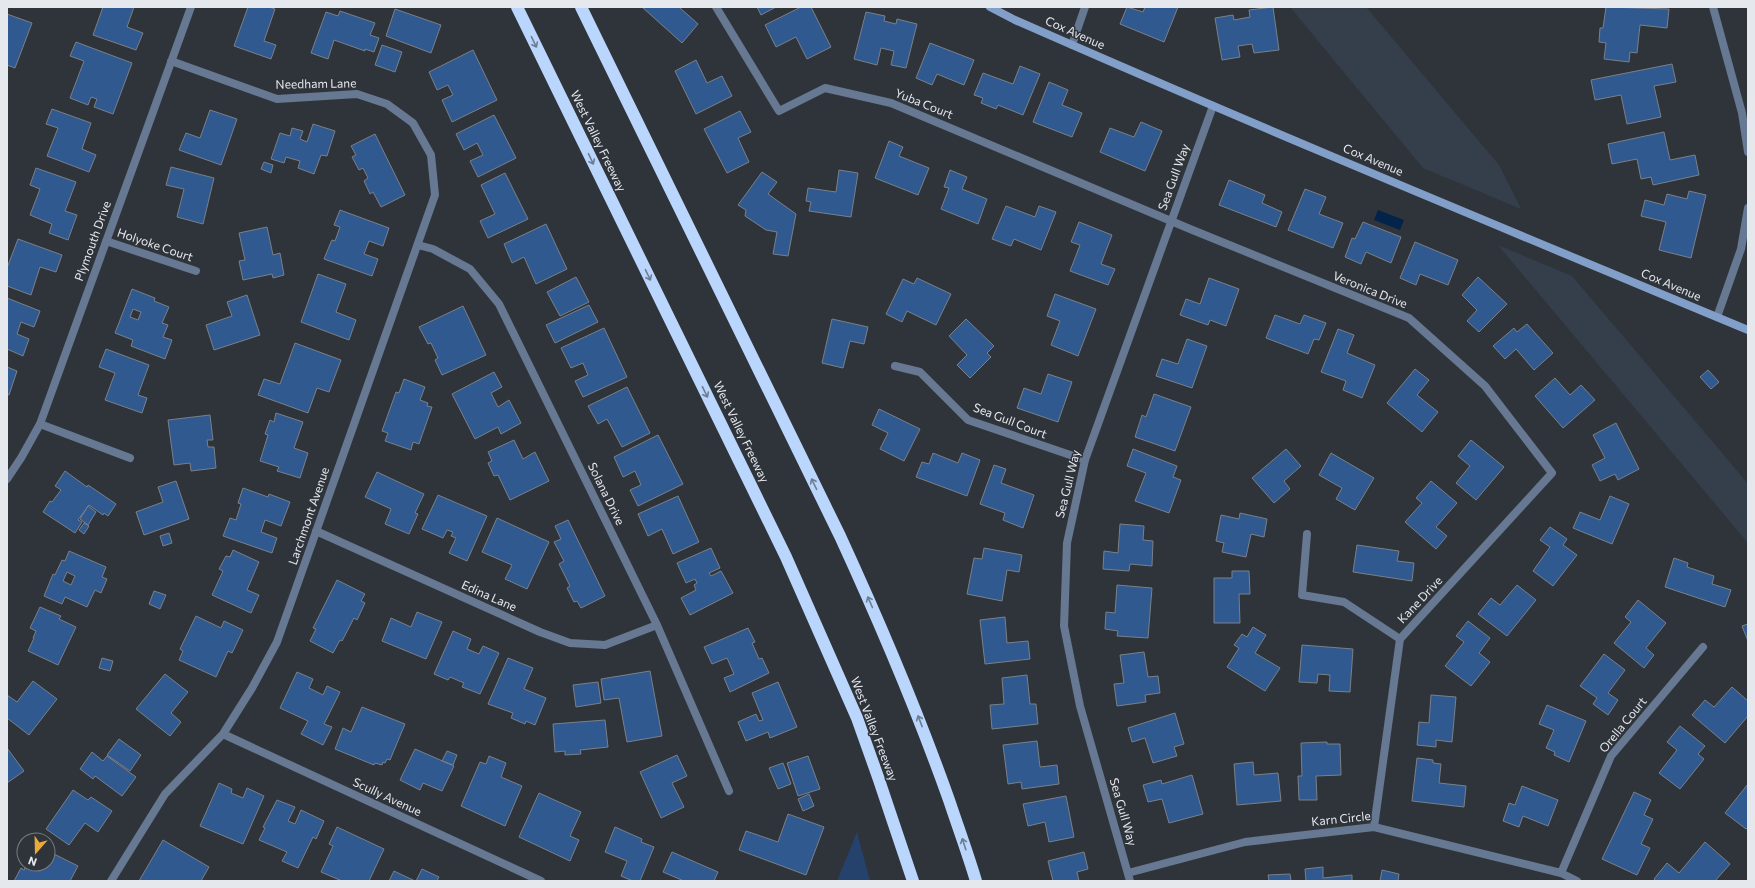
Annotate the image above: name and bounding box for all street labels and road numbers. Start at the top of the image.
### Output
street label: Cox Avenue [1043,13,1107,51]
street label: Needham Lane [275,75,357,91]
street label: Yuba Court [893,85,955,121]
street label: West Valley Freeway [568,88,629,193]
street label: Cox Avenue [1341,140,1405,178]
street label: Sea Gull Way [1155,141,1192,212]
street label: Plymouth Drive [71,199,113,283]
street label: Holyoke Court [116,225,195,264]
street label: Cox Avenue [1639,265,1703,303]
street label: Veronica Drive [1331,268,1410,310]
street label: West Valley Freeway [711,379,772,484]
street label: Sea Gull Court [972,400,1049,441]
street label: Sea Gull Way [1052,448,1082,519]
street label: Solana Drive [586,460,628,527]
street label: Larchmont Avenue [285,465,331,566]
street label: Kane Drive [1394,573,1444,626]
street label: Edina Lane [460,577,519,613]
street label: West Valley Freeway [849,674,901,783]
street label: Orella Court [1596,694,1649,755]
street label: Scully Avenue [351,774,424,818]
street label: Sea Gull Way [1108,776,1140,847]
street label: Karn Circle [1311,808,1371,828]

